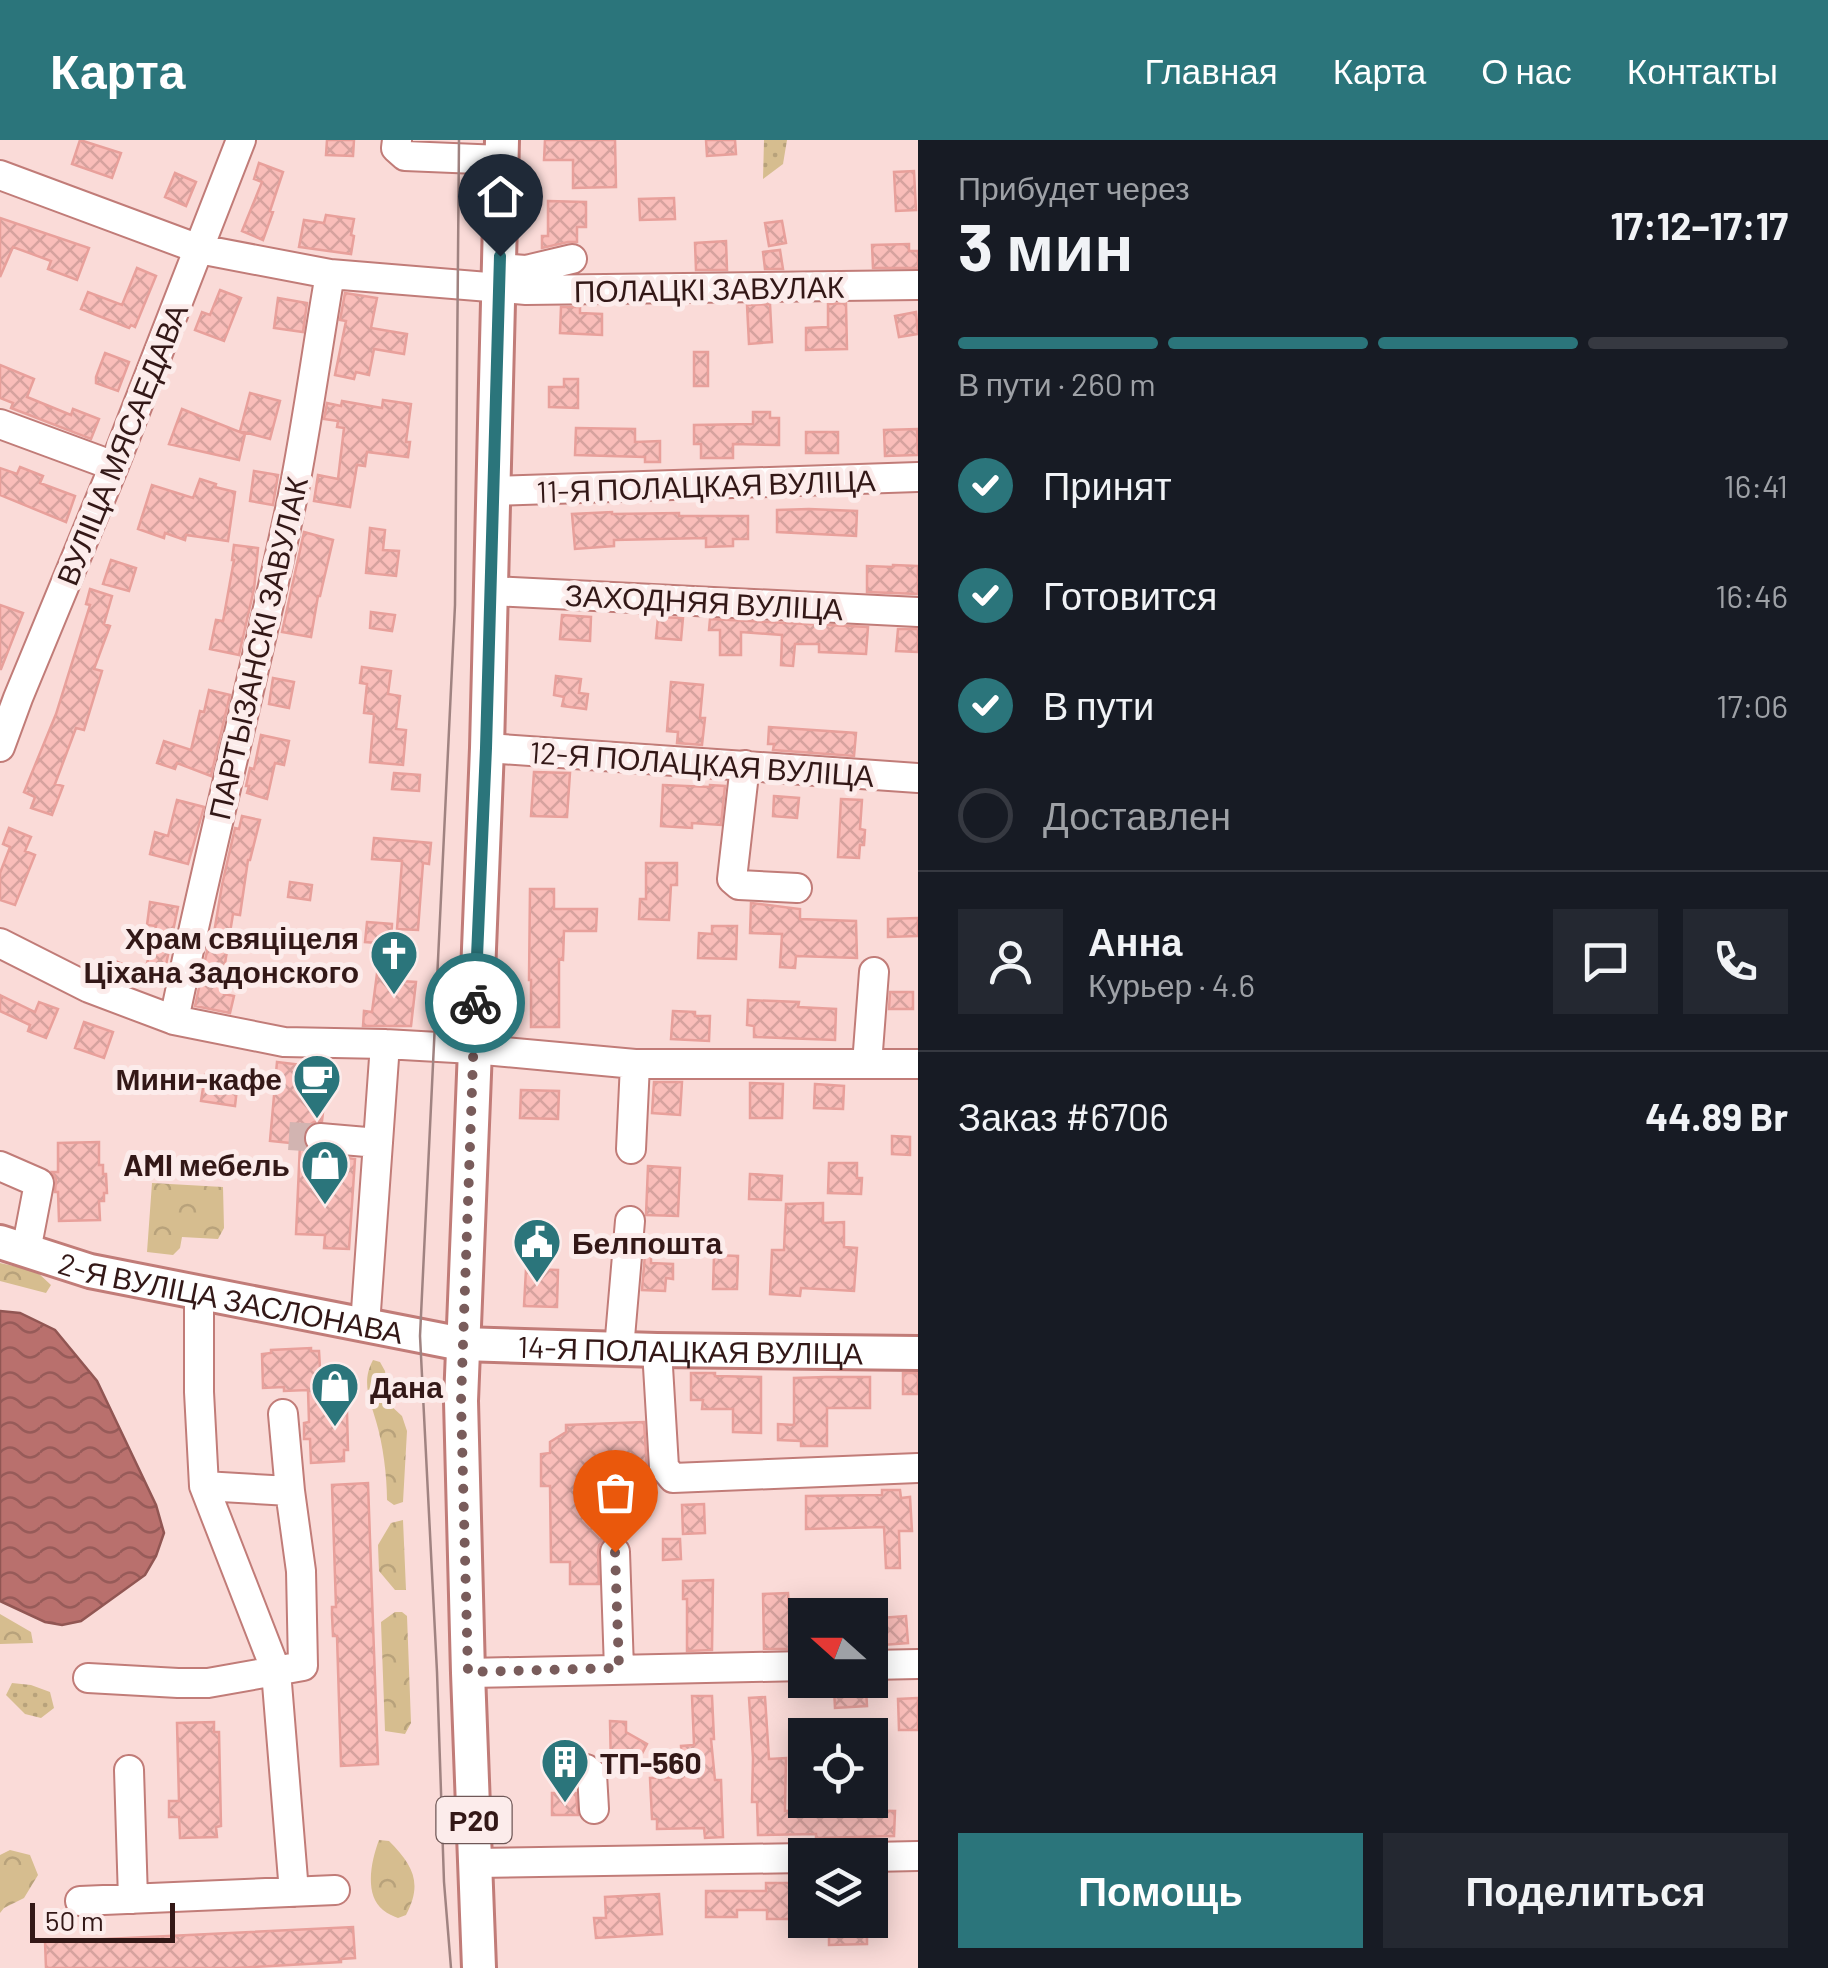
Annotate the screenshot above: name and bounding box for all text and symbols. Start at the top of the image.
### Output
text: Карта [50,41,185,99]
text: Главная [1144,49,1278,91]
text: Карта [1333,49,1426,91]
text: О нас [1481,49,1572,91]
text: Контакты [1627,49,1778,91]
pin [458,154,543,257]
text: Прибудет через [958,168,1190,206]
icon: home [473,169,528,224]
text: 17:12–17:17 [1611,202,1788,248]
text: 3 мин [958,206,1133,284]
street label: ПОЛАЦКІ ЗАВУЛАК [573,268,845,308]
street label: ВУЛІЦА МЯСАЕДАВА [48,298,194,590]
text: В пути · 260 m [958,364,1156,402]
icon: check [958,458,1013,513]
street label: 11-Я ПОЛАЦКАЯ ВУЛІЦА [536,461,876,509]
text: Принят [1043,462,1172,508]
text: 16:41 [1724,466,1788,504]
street label: ПАРТЫЗАНСКІ ЗАВУЛАК [200,473,314,823]
icon: check [958,568,1013,623]
text: Готовится [1043,572,1217,618]
street label: ЗАХОДНЯЯ ВУЛІЦА [564,576,844,626]
text: 16:46 [1715,576,1788,614]
icon: check [958,678,1013,733]
text: В пути [1043,682,1154,728]
text: 17:06 [1716,686,1788,724]
street label: 12-Я ПОЛАЦКАЯ ВУЛІЦА [529,733,875,793]
text: Доставлен [1043,792,1231,838]
button: person [958,909,1063,1014]
button: chat [1553,909,1658,1014]
button: phone [1683,909,1788,1014]
text: Анна [1088,918,1182,964]
place label: Храм свяціцеля Ціхана Задонского [84,919,359,989]
church icon: Храм свяціцеля Ціхана Задонского [368,928,420,996]
courier [425,953,525,1053]
text: Курьер · 4.6 [1088,965,1255,1003]
icon: bike [448,976,503,1031]
cafe icon: Мини-кафе [291,1052,343,1120]
place label: Мини-кафе [115,1060,282,1096]
text: Заказ #6706 [958,1093,1169,1139]
text: 44.89 Br [1645,1093,1788,1139]
shop icon: AMI мебель [299,1138,351,1206]
place label: AMI мебель [123,1146,290,1182]
public building icon: Белпошта [511,1216,563,1284]
place label: Белпошта [572,1224,722,1260]
street label: 2-Я ВУЛІЦА ЗАСЛОНАВА [54,1244,406,1350]
street label: 14-Я ПОЛАЦКАЯ ВУЛІЦА [517,1328,863,1370]
shop icon: Дана [309,1360,361,1428]
place label: Дана [370,1368,443,1404]
pin [573,1450,658,1553]
icon: bag [588,1465,643,1520]
north arrow [788,1598,888,1698]
map controls [788,1598,888,1938]
button: locate [788,1718,888,1818]
building icon: ТП-560 [539,1736,591,1804]
place label: ТП-560 [600,1744,702,1780]
road number: Р20 [436,1797,512,1843]
button: Помощь [958,1833,1363,1948]
button: Поделиться [1383,1833,1788,1948]
button: layers [788,1838,888,1938]
scale bar [30,1898,175,1942]
text: 50 m [45,1903,104,1937]

